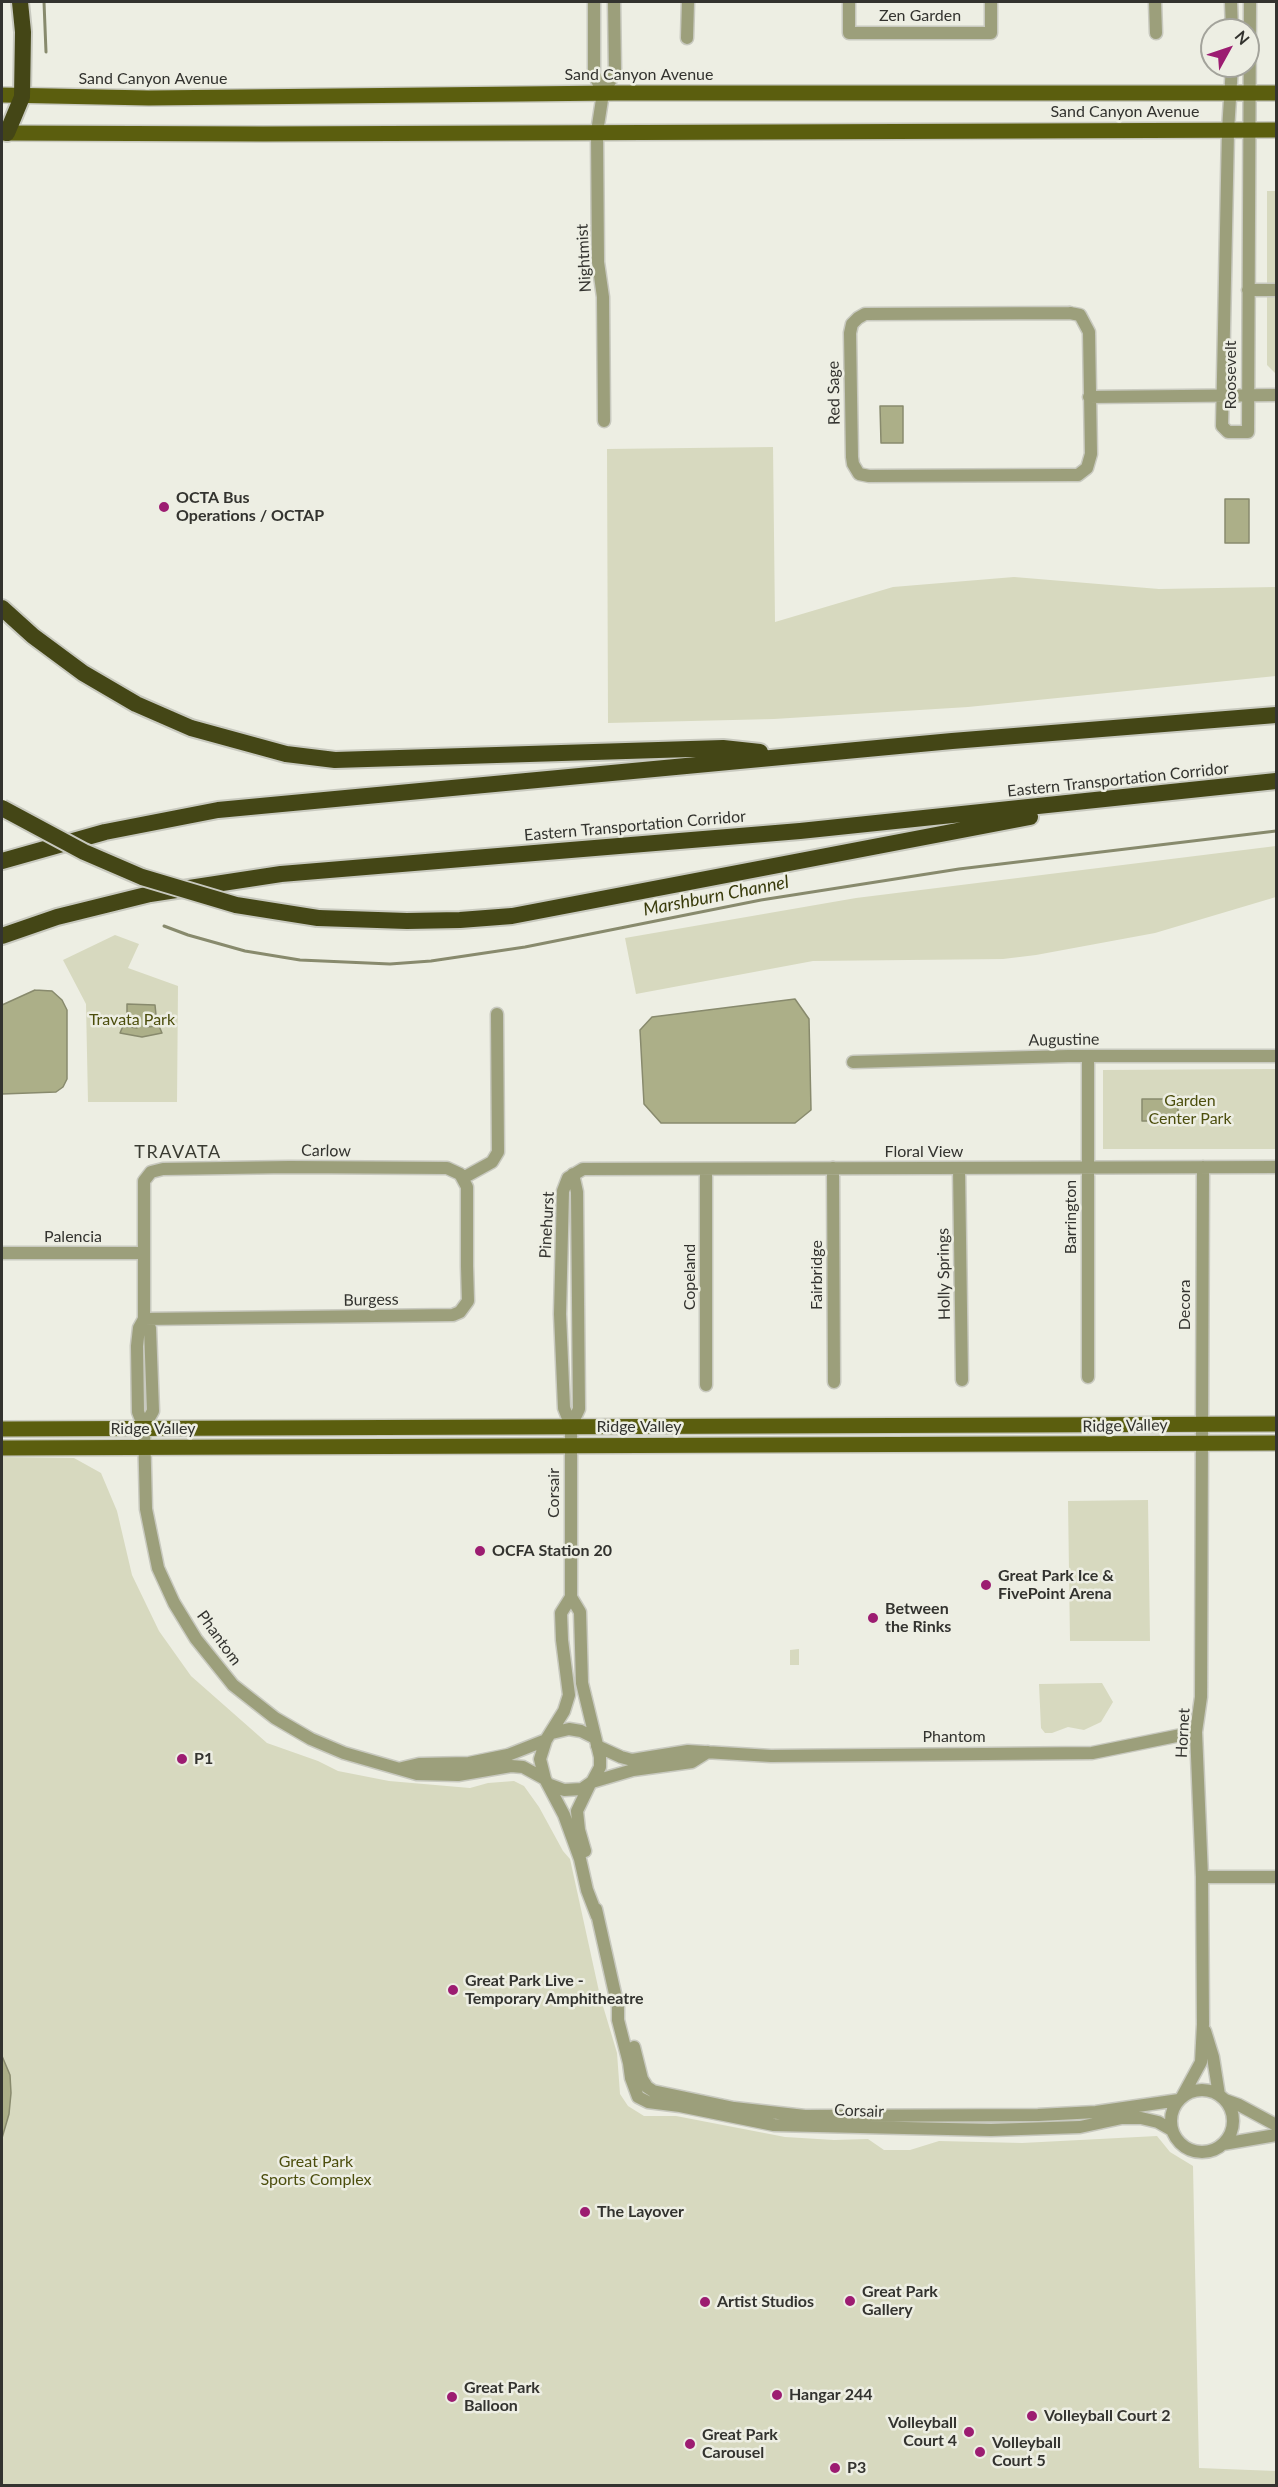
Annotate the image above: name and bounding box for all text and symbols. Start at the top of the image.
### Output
street label: Zen Garden [879,6,961,26]
north arrow [1200,18,1260,78]
text: N [1231,27,1254,48]
street label: Sand Canyon Avenue [565,65,713,85]
street label: Sand Canyon Avenue [79,69,227,89]
street label: Sand Canyon Avenue [1051,102,1199,122]
street label: Nightmist [573,223,595,293]
street label: Roosevelt [1221,341,1241,409]
street label: Red Sage [824,361,844,425]
place label: OCTA Bus Operations / OCTAP [176,488,324,526]
marker: OCTA Bus Operations / OCTAP [157,500,171,514]
street label: Eastern Transportation Corridor [1006,759,1230,801]
street label: Eastern Transportation Corridor [523,807,747,845]
water label: Marshburn Channel [641,871,791,921]
park label: Travata Park [89,1010,175,1030]
street label: Augustine [1028,1030,1100,1050]
park label: Garden Center Park [1148,1091,1232,1129]
district label: TRAVATA [134,1141,222,1163]
street label: Carlow [301,1141,351,1161]
street label: Floral View [885,1142,963,1162]
street label: Barrington [1061,1180,1081,1254]
street label: Pinehurst [536,1191,558,1259]
street label: Palencia [44,1227,102,1247]
street label: Holly Springs [934,1228,954,1320]
street label: Fairbridge [807,1240,827,1310]
street label: Copeland [680,1244,700,1310]
street label: Decora [1175,1280,1195,1330]
street label: Burgess [343,1290,399,1310]
street label: Ridge Valley [1082,1416,1168,1436]
street label: Ridge Valley [596,1417,682,1437]
street label: Ridge Valley [110,1419,196,1439]
street label: Corsair [544,1468,564,1518]
place label: OCFA Station 20 [492,1541,612,1561]
marker: OCFA Station 20 [473,1544,487,1558]
place label: Great Park Ice & FivePoint Arena [998,1566,1114,1604]
marker: Great Park Ice & FivePoint Arena [979,1578,993,1592]
place label: Between the Rinks [885,1599,951,1637]
street label: Phantom [193,1607,245,1669]
marker: Between the Rinks [866,1611,880,1625]
street label: Hornet [1172,1708,1194,1758]
street label: Phantom [922,1727,986,1747]
place label: P1 [194,1749,213,1769]
marker: P1 [175,1752,189,1766]
place label: Great Park Live - Temporary Amphitheatre [465,1971,644,2009]
marker: Great Park Live - Temporary Amphitheatre [446,1983,460,1997]
street label: Corsair [834,2101,884,2121]
park label: Great Park Sports Complex [261,2152,371,2190]
place label: The Layover [597,2202,684,2222]
marker: The Layover [578,2205,592,2219]
place label: Great Park Gallery [862,2282,938,2320]
place label: Artist Studios [717,2292,814,2312]
marker: Great Park Gallery [843,2294,857,2308]
marker: Artist Studios [698,2295,712,2309]
place label: Great Park Balloon [464,2378,540,2416]
place label: Hangar 244 [789,2385,873,2405]
marker: Hangar 244 [770,2388,784,2402]
marker: Great Park Balloon [445,2390,459,2404]
place label: Volleyball Court 2 [1044,2406,1170,2426]
marker: Volleyball Court 2 [1025,2409,1039,2423]
place label: Volleyball Court 4 [888,2413,957,2451]
place label: Great Park Carousel [702,2425,778,2463]
marker: Volleyball Court 4 [962,2425,976,2439]
place label: Volleyball Court 5 [992,2433,1061,2471]
marker: Great Park Carousel [683,2437,697,2451]
marker: Volleyball Court 5 [973,2445,987,2459]
place label: P3 [847,2458,866,2478]
marker: P3 [828,2461,842,2475]

